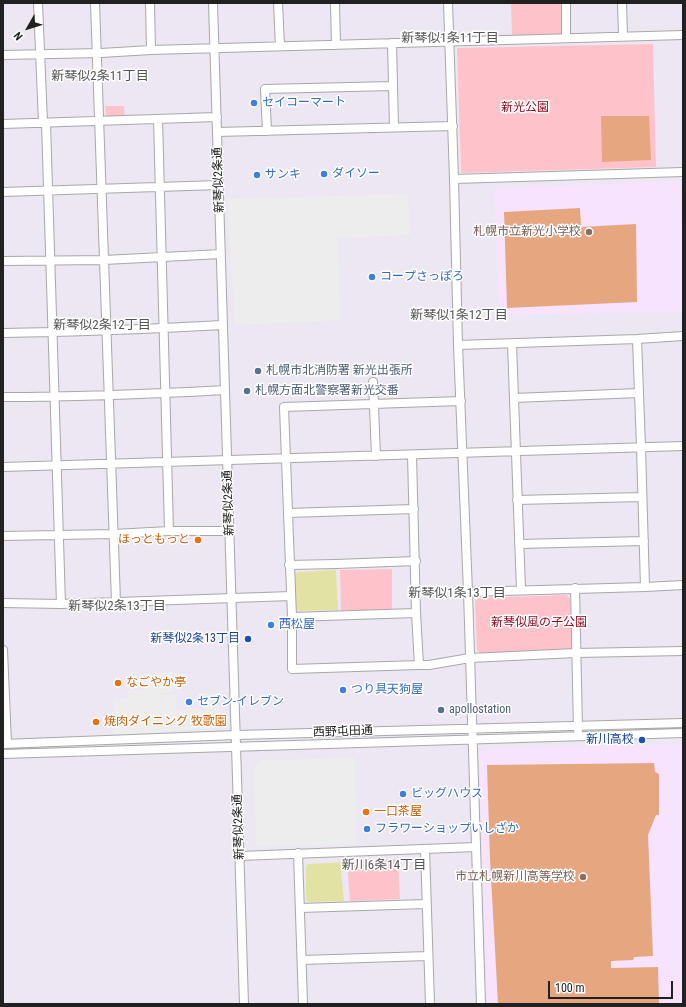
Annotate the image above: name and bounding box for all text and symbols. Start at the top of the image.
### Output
north arrow [8,8,48,48]
text: N [11,29,25,43]
district label: 新琴似1条11丁目 [401,31,499,47]
district label: 新琴似2条11丁目 [51,69,149,85]
place label: セイコーマート [262,96,346,110]
marker: セイコーマート [249,98,259,108]
park label: 新光公園 [501,101,549,115]
street label: 新琴似2条通 [211,147,227,213]
place label: ダイソー [332,167,380,181]
place label: サンキ [265,168,301,182]
marker: ダイソー [319,169,329,179]
marker: サンキ [252,170,262,180]
place label: 札幌市立新光小学校 [473,225,581,239]
marker: 札幌市立新光小学校 [584,227,594,237]
place label: コープさっぽろ [380,270,464,284]
marker: コープさっぽろ [367,272,377,282]
district label: 新琴似1条12丁目 [410,308,508,324]
district label: 新琴似2条12丁目 [53,318,151,334]
place label: 札幌市北消防署 新光出張所 [266,364,413,378]
marker: 札幌市北消防署 新光出張所 [253,366,263,376]
place label: 札幌方面北警察署新光交番 [255,384,399,398]
marker: 札幌方面北警察署新光交番 [242,386,252,396]
street label: 新琴似2条通 [221,470,237,536]
place label: ほっともっと [118,533,190,547]
marker: ほっともっと [193,535,203,545]
district label: 新琴似1条13丁目 [408,586,506,602]
district label: 新琴似2条13丁目 [68,599,166,615]
park label: 新琴似風の子公園 [491,616,587,630]
place label: 西松屋 [279,618,315,632]
marker: 西松屋 [266,620,276,630]
place label: 新琴似2条13丁目 [150,632,240,646]
marker: 新琴似2条13丁目 [243,634,253,644]
place label: なごやか亭 [126,676,186,690]
marker: なごやか亭 [113,678,123,688]
place label: つり具天狗屋 [351,683,423,697]
marker: つり具天狗屋 [338,685,348,695]
place label: セブン-イレブン [197,695,284,709]
marker: セブン-イレブン [184,697,194,707]
place label: apollostation [449,703,511,717]
marker: apollostation [436,705,446,715]
place label: 焼肉ダイニング 牧歌園 [104,715,227,729]
marker: 焼肉ダイニング 牧歌園 [91,717,101,727]
street label: 西野屯田通 [313,724,373,740]
place label: 新川高校 [586,733,634,747]
marker: 新川高校 [637,735,647,745]
place label: ビッグハウス [411,787,483,801]
marker: ビッグハウス [398,789,408,799]
street label: 新琴似2条通 [231,794,247,860]
place label: 一口茶屋 [374,805,422,819]
marker: 一口茶屋 [361,807,371,817]
place label: フラワーショップいしざか [375,822,519,836]
marker: フラワーショップいしざか [362,824,372,834]
district label: 新川6条14丁目 [342,858,426,874]
place label: 市立札幌新川高等学校 [455,870,575,884]
marker: 市立札幌新川高等学校 [578,872,588,882]
scale bar [550,973,675,999]
text: 100 m [555,981,585,995]

